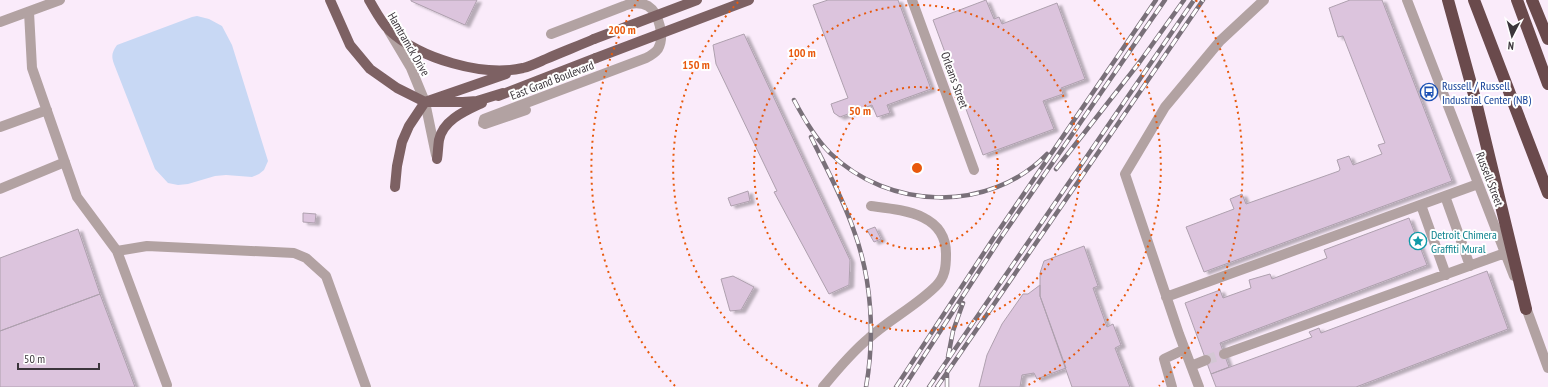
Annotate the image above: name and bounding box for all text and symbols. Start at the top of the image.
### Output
street label: Hamtramck Drive [385,9,433,79]
north arrow [1492,16,1532,56]
text: 200 m [608,22,636,37]
text: N [1507,39,1515,53]
text: 100 m [788,45,816,60]
street label: Orleans Street [938,50,972,111]
street label: East Grand Boulevard [508,57,596,103]
text: 150 m [682,57,710,72]
place label: Russell / Russell Industrial Center (NB) [1442,78,1531,107]
bus stop icon: Russell / Russell Industrial Center (NB) [1419,82,1439,102]
text: 50 m [849,103,871,118]
street label: Russell Street [1473,150,1507,209]
centre of rings [910,161,924,175]
place label: Detroit Chimera Graffiti Mural [1431,227,1497,256]
place icon: Detroit Chimera Graffiti Mural [1408,231,1428,251]
scale bar [18,345,99,371]
text: 50 m [24,351,45,366]

